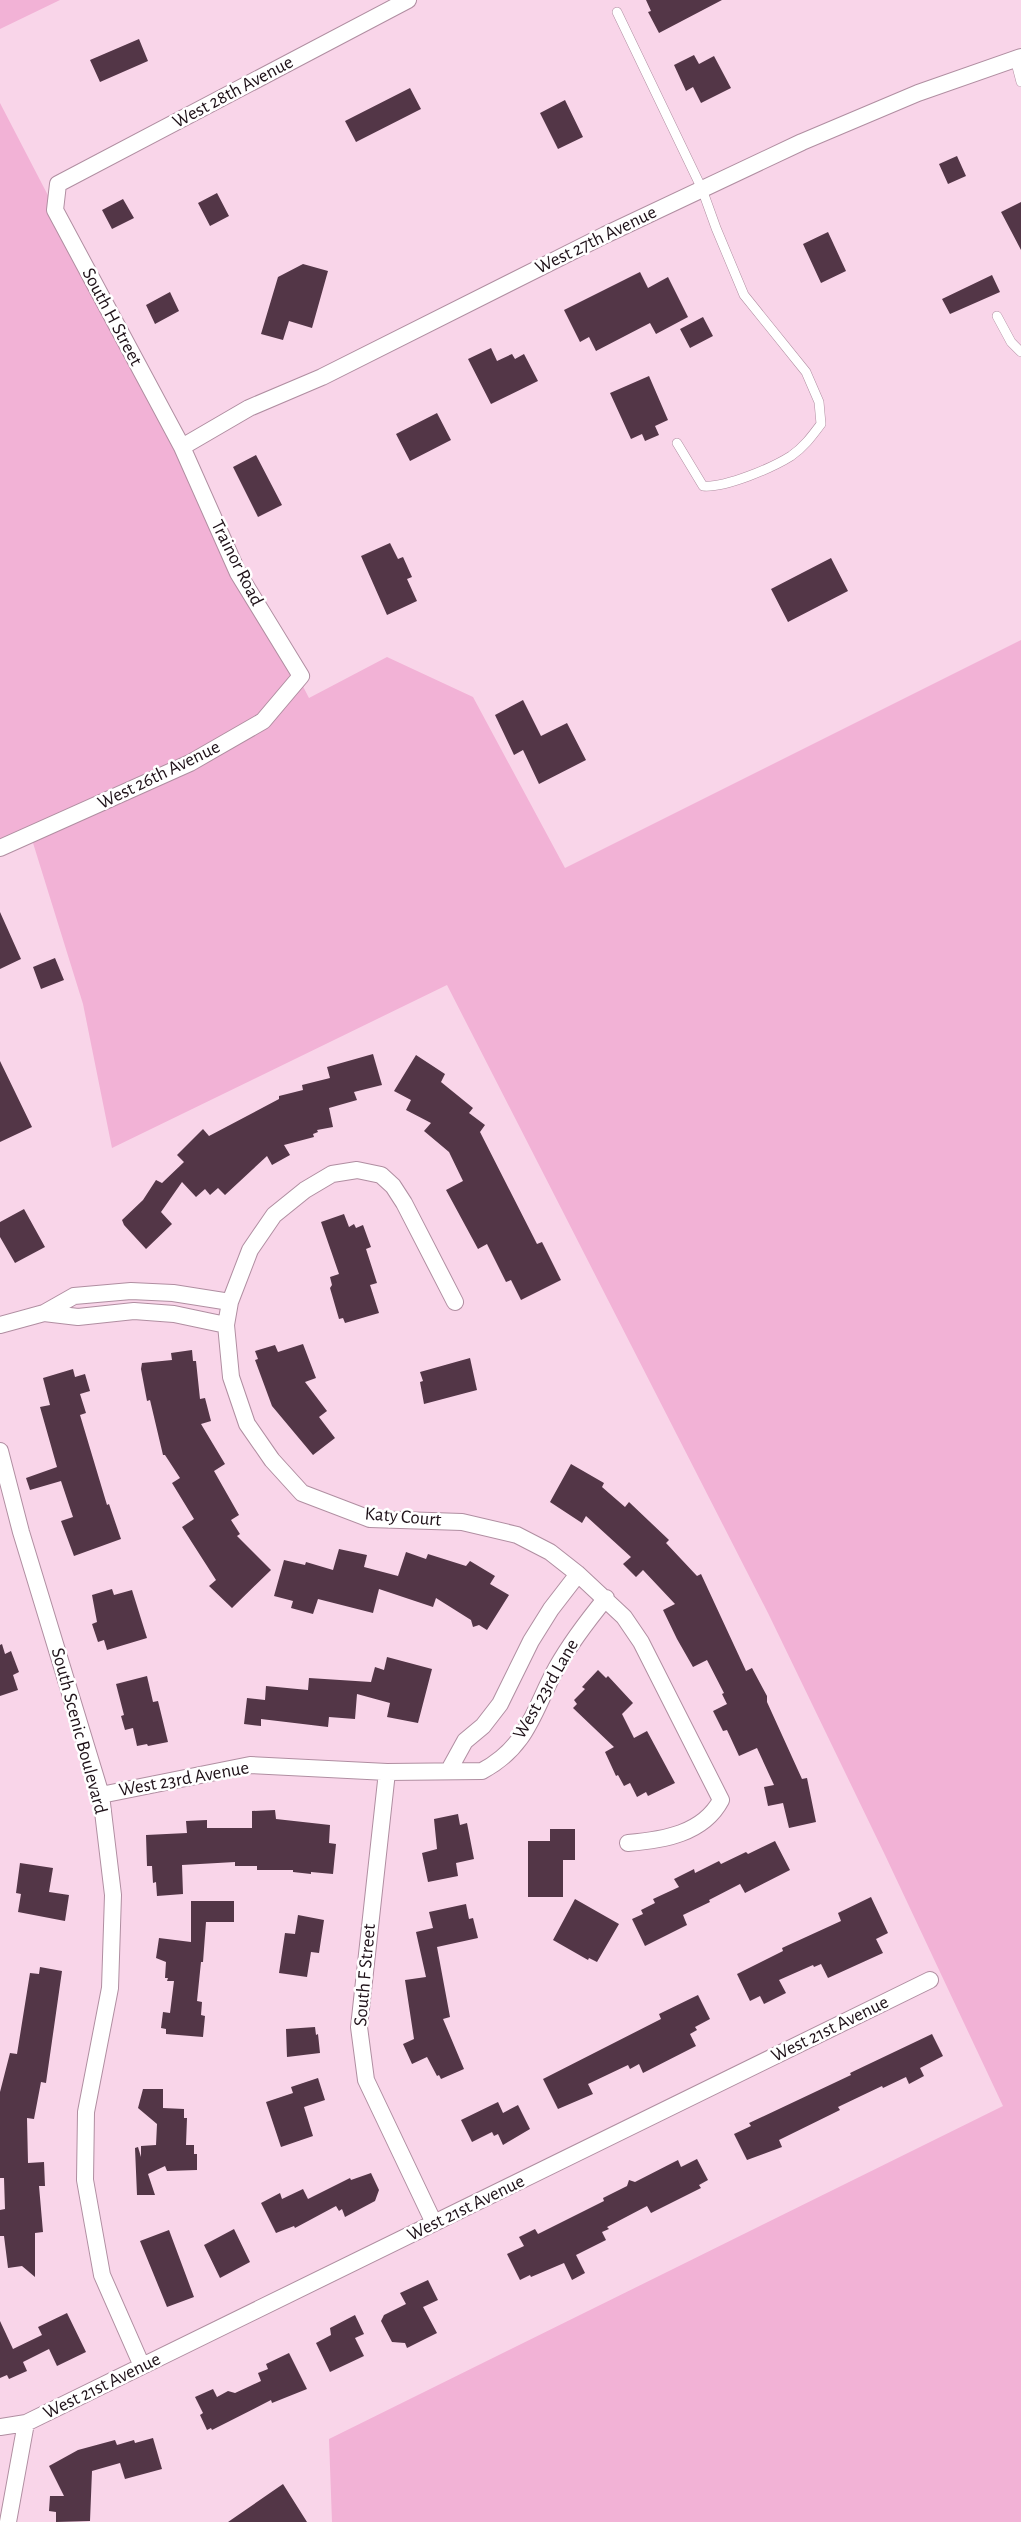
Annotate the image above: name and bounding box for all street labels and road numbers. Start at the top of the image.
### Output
street label: West 28th Avenue [170,52,296,132]
street label: West 27th Avenue [532,202,660,278]
street label: South H Street [78,265,146,369]
street label: Trainor Road [207,517,267,609]
street label: West 26th Avenue [95,737,223,813]
street label: Katy Court [364,1504,442,1530]
street label: West 23rd Lane [510,1636,582,1742]
street label: South Scenic Boulevard [48,1646,110,1816]
street label: West 23rd Avenue [117,1758,251,1800]
street label: South F Street [351,1923,379,2027]
street label: West 21st Avenue [768,1992,892,2066]
street label: West 21st Avenue [404,2171,528,2245]
street label: West 21st Avenue [40,2349,164,2423]

